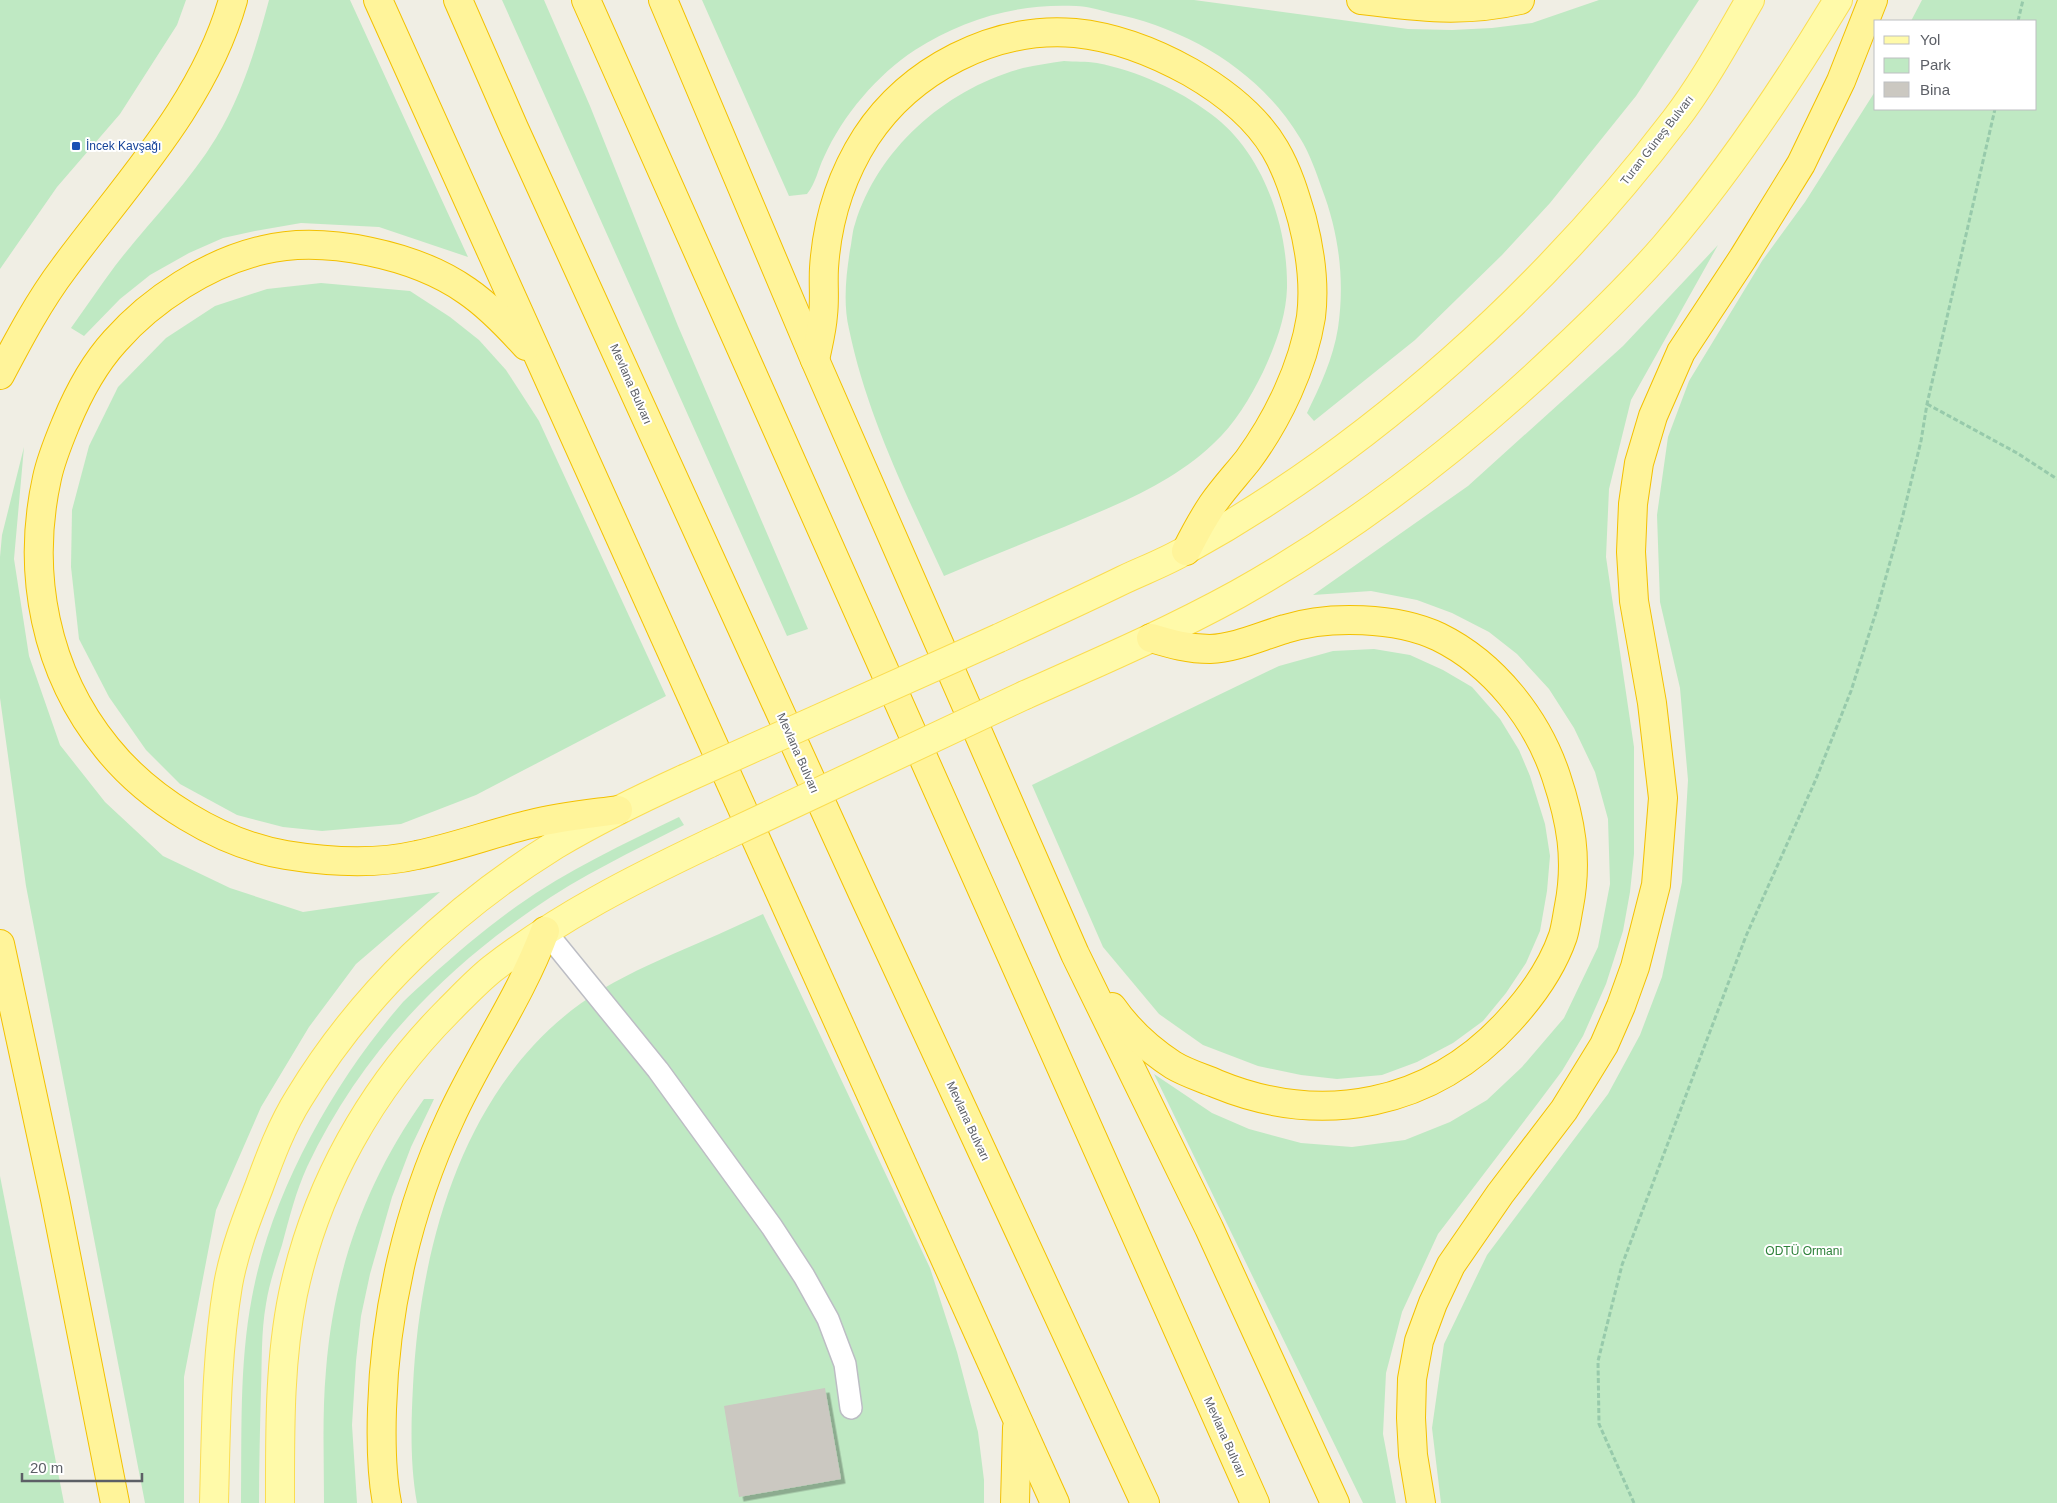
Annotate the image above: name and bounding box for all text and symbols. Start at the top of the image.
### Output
legend [1874,20,2037,110]
text: Yol [1920,31,1940,48]
text: Park [1920,56,1951,73]
text: Bina [1920,81,1951,98]
street label: Turan Güneş Bulvarı [1618,92,1696,188]
place label: İncek Kavşağı [86,139,161,153]
marker: İncek Kavşağı [70,140,82,152]
street label: Mevlana Bulvarı [607,342,655,426]
street label: Mevlana Bulvarı [774,711,822,795]
street label: Mevlana Bulvarı [943,1079,993,1163]
park label: ODTÜ Ormanı [1765,1244,1843,1258]
street label: Mevlana Bulvarı [1201,1395,1249,1479]
scale bar [22,1450,142,1482]
text: 20 m [30,1459,63,1476]

